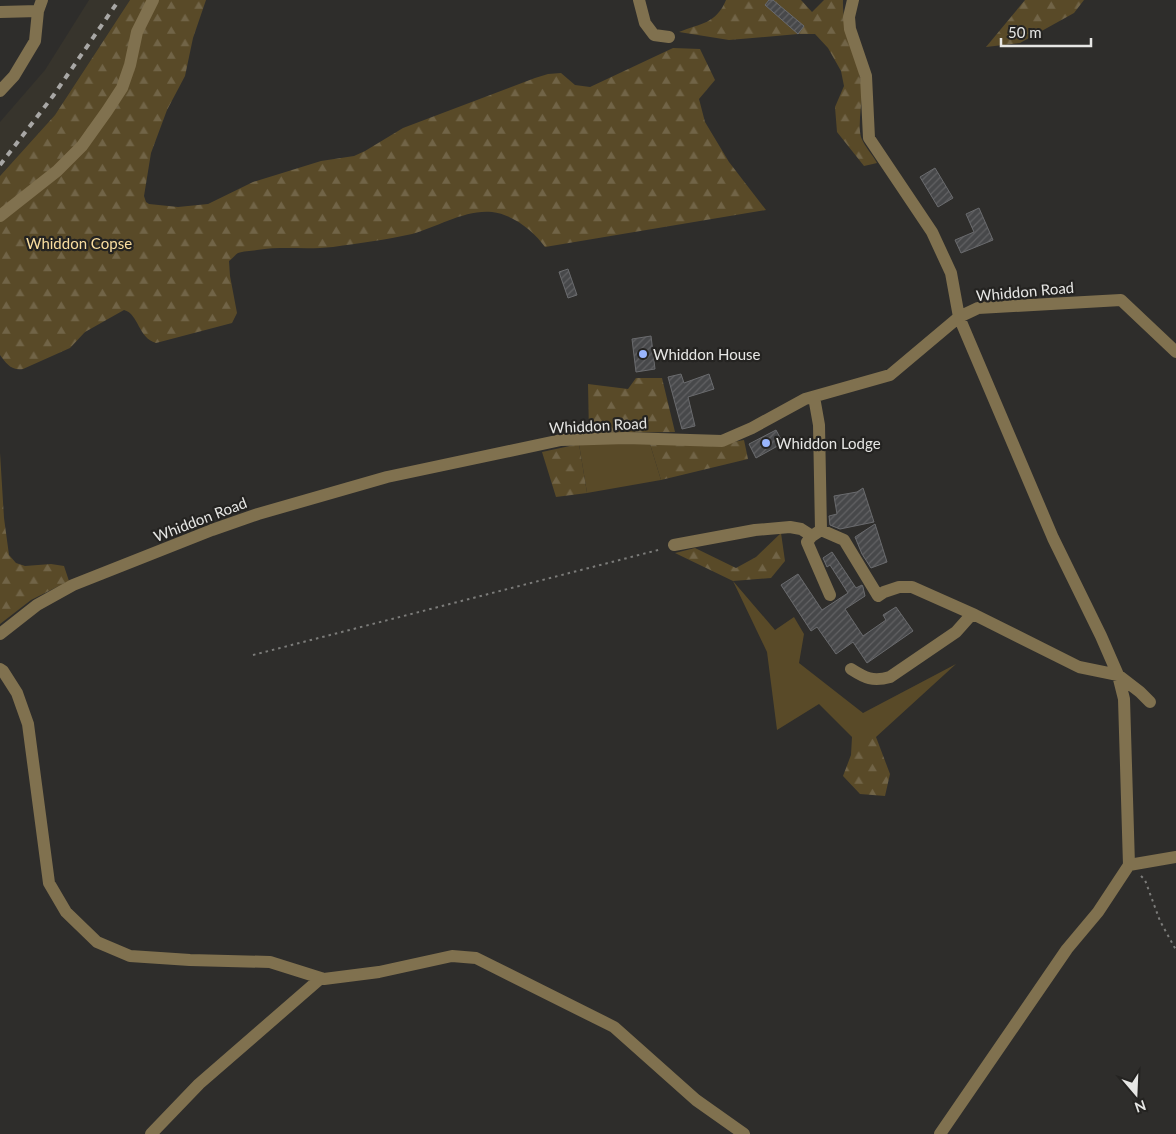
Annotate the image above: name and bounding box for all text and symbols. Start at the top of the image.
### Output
scale bar [1001,15,1091,47]
text: 50 m [1008,23,1042,41]
park label: Whiddon Copse [26,234,132,252]
street label: Whiddon Road [975,278,1075,304]
place label: Whiddon House [653,345,761,363]
marker: Whiddon House [637,348,649,360]
street label: Whiddon Road [548,413,648,437]
place label: Whiddon Lodge [776,434,881,452]
marker: Whiddon Lodge [760,437,772,449]
street label: Whiddon Road [151,493,249,545]
north arrow [1111,1069,1161,1119]
text: N [1133,1097,1148,1117]

